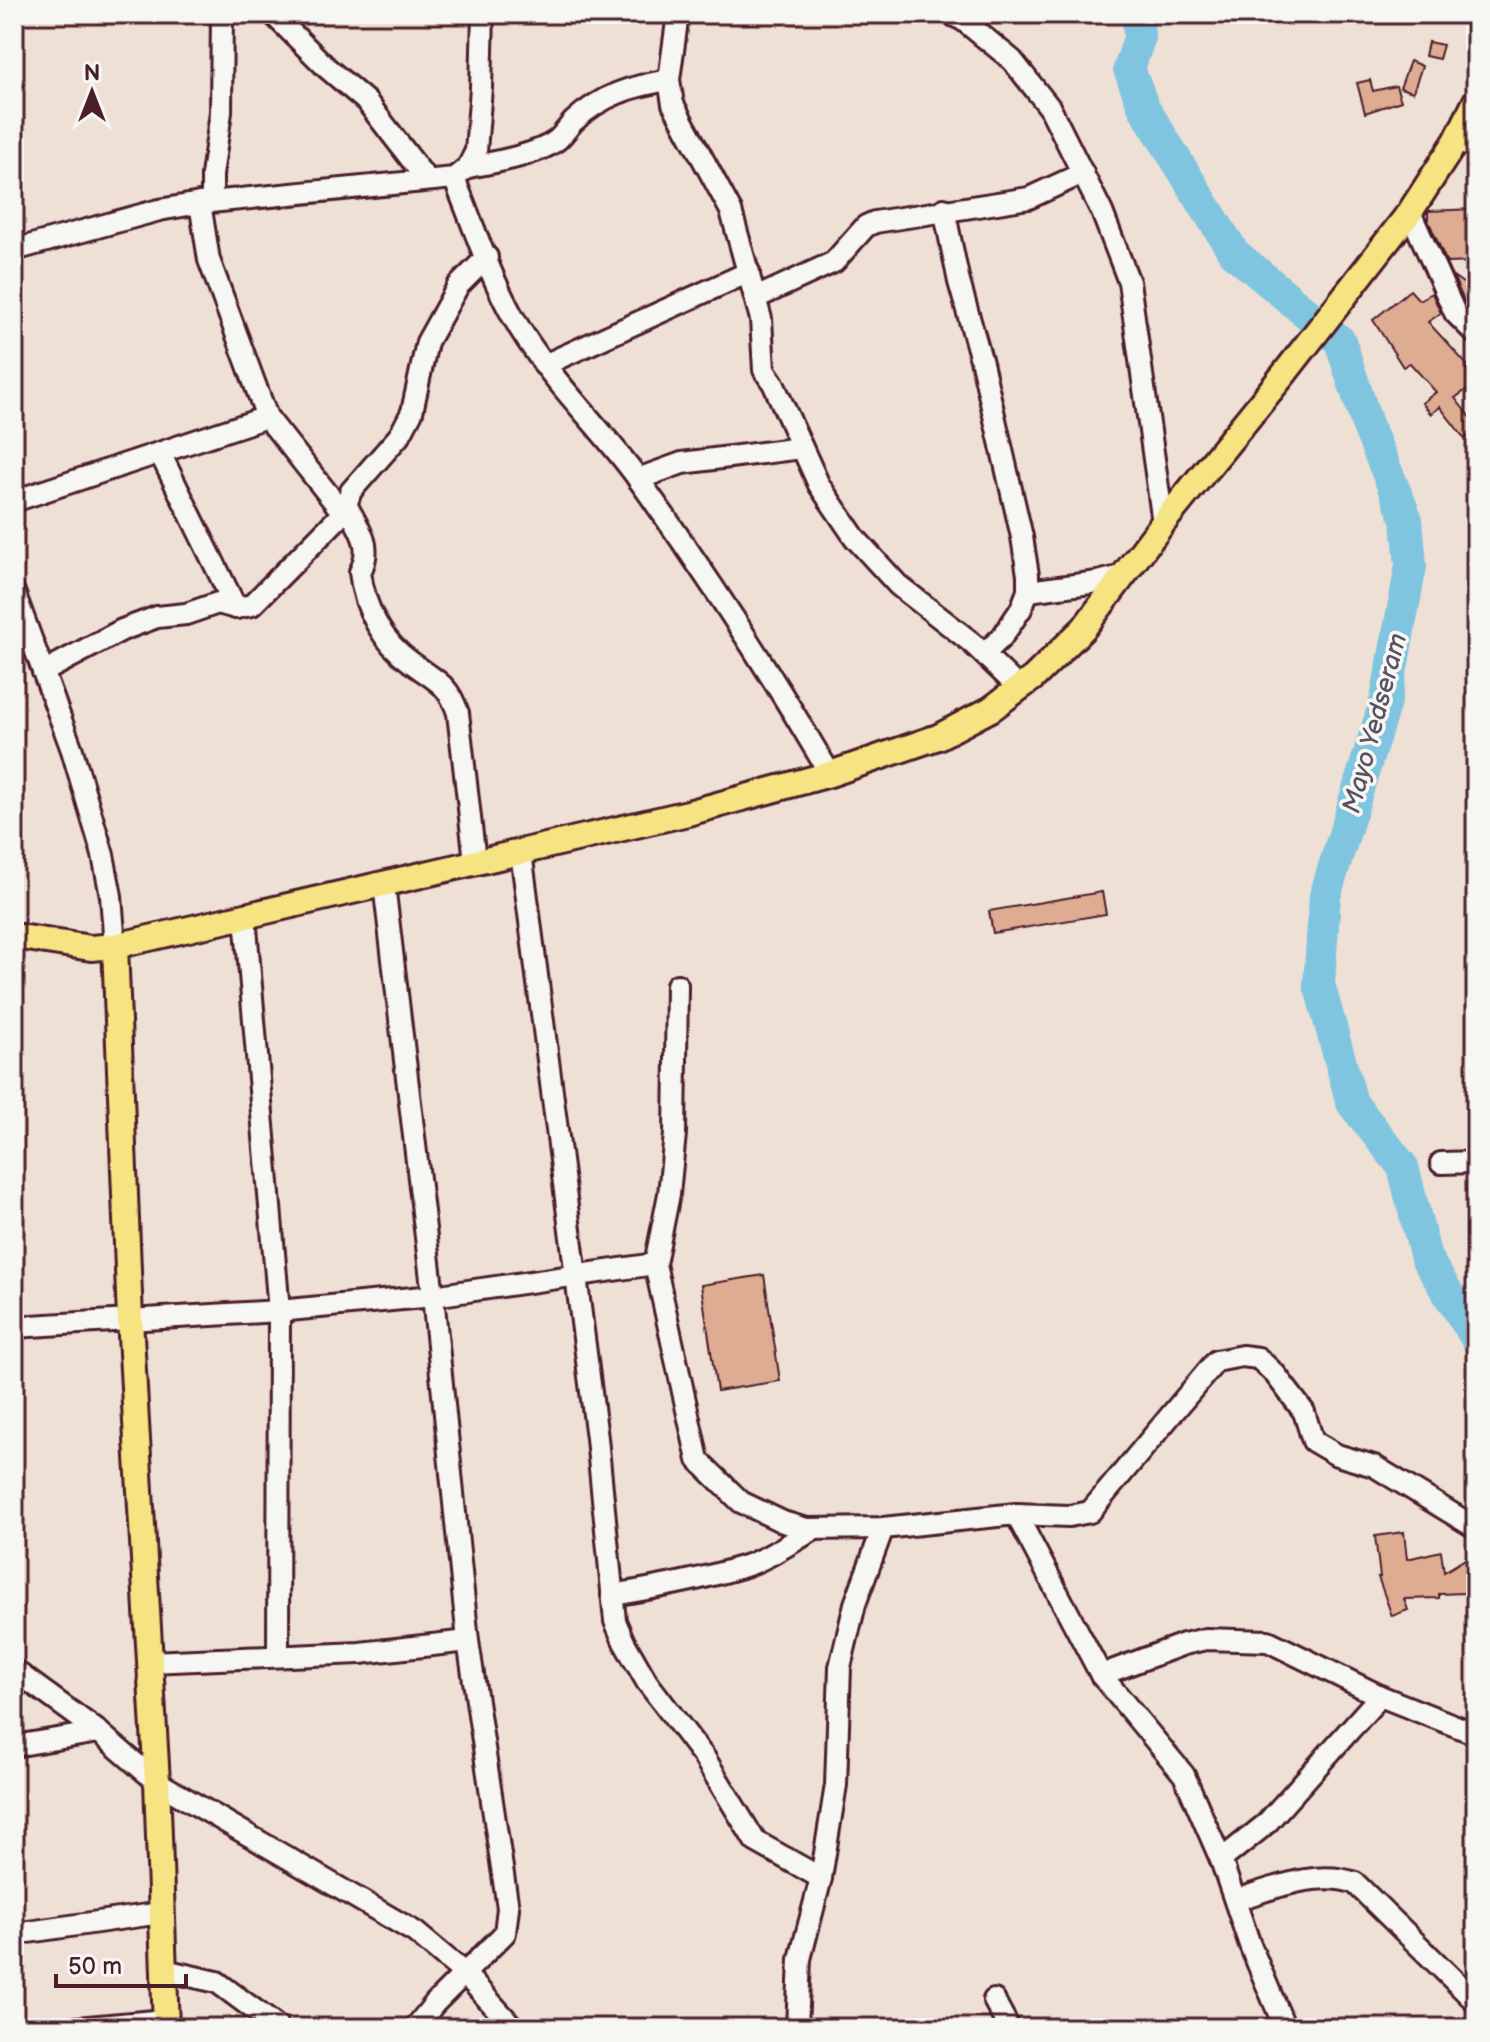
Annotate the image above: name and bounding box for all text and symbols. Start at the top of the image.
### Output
north arrow [52,52,132,132]
text: N [84,60,100,87]
water label: Mayo Yedseram [1337,630,1414,817]
scale bar [56,1938,186,1988]
text: 50 m [68,1952,122,1981]

